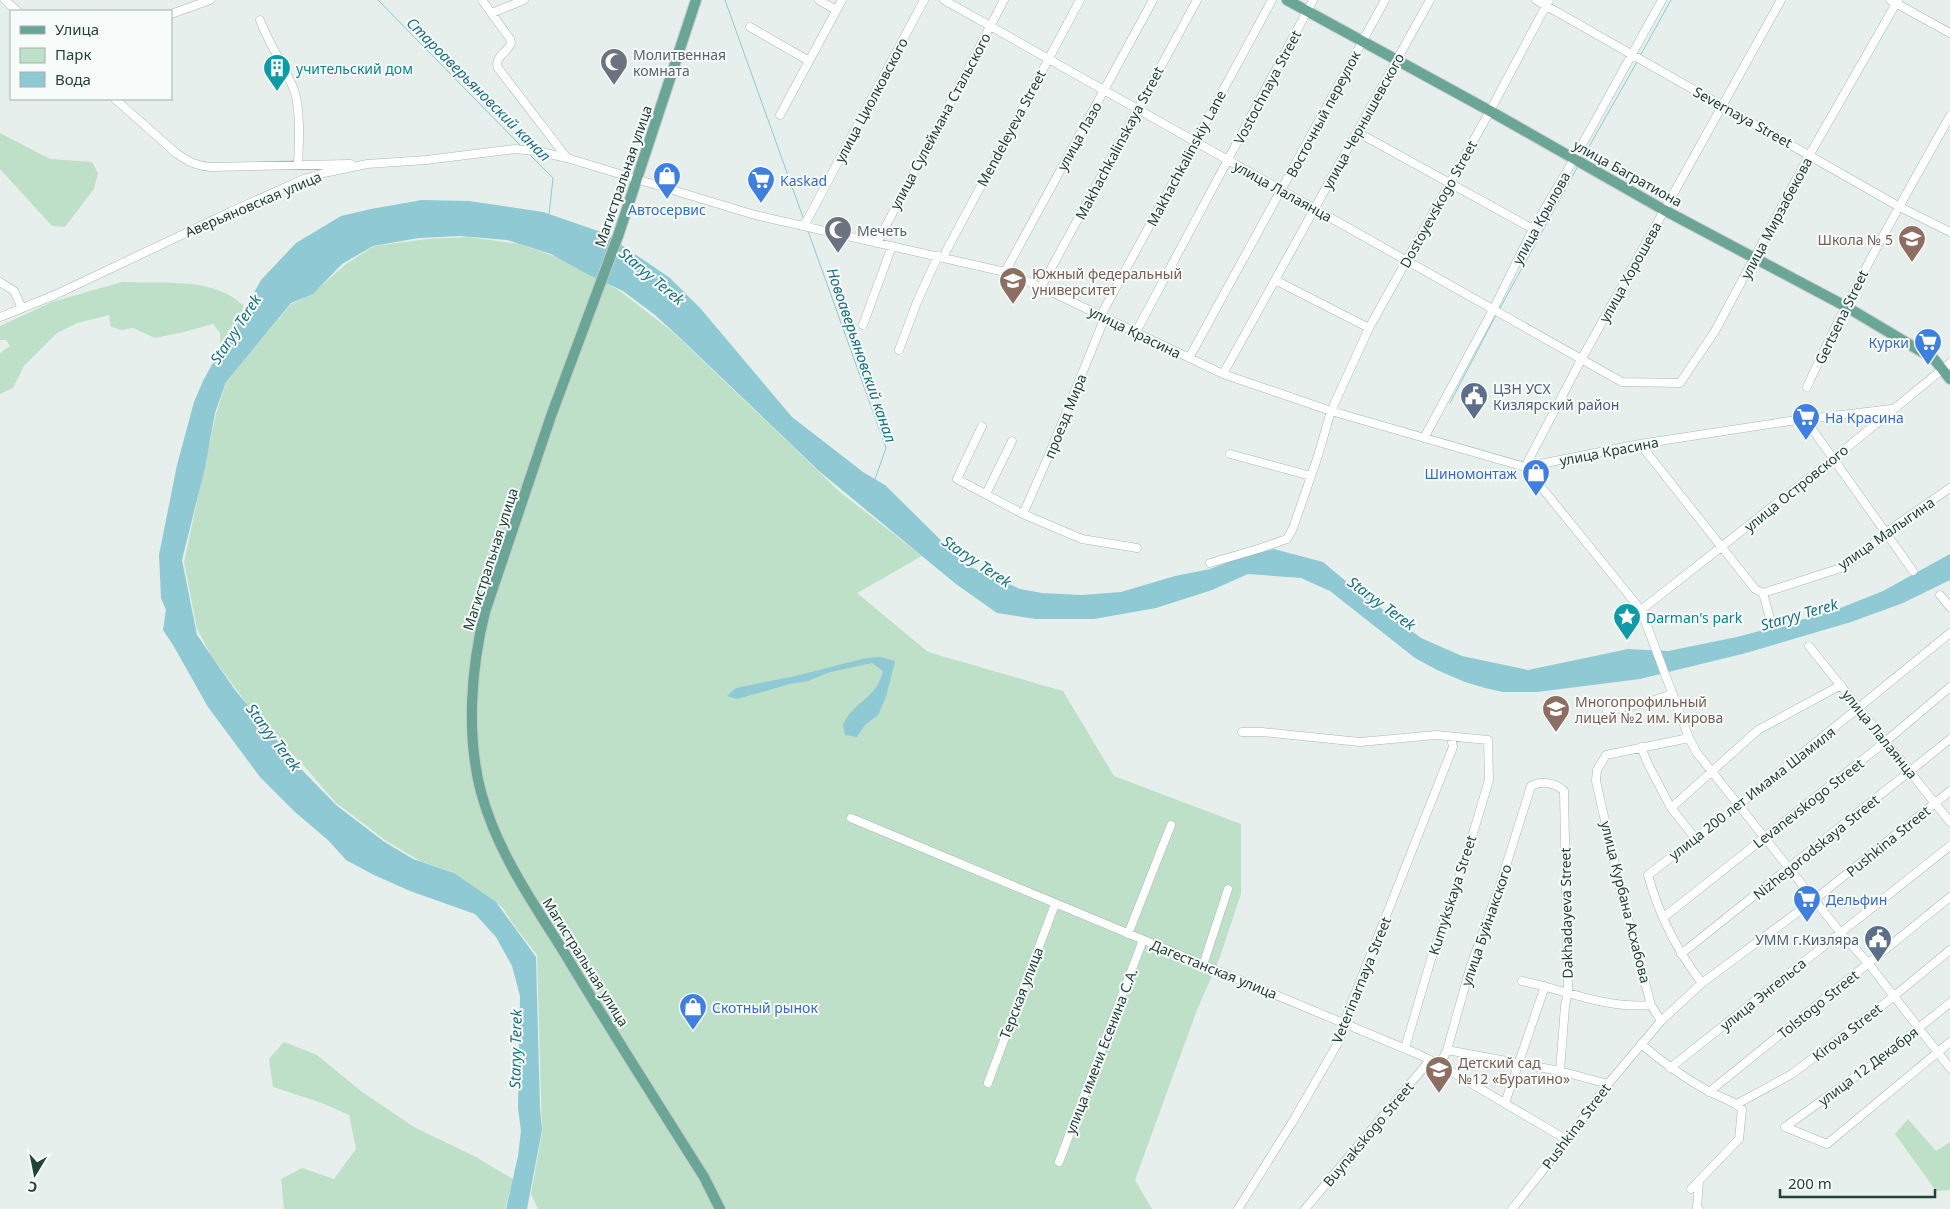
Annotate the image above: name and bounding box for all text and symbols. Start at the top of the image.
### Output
legend [10,10,172,100]
water label: Староаверьяновский канал [403,13,556,166]
text: Улица [55,19,99,39]
street label: Vostochnaya Street [1229,27,1305,147]
street label: улица Сулеймана Стальского [885,29,995,213]
street label: улица Циолковского [830,34,912,166]
text: Парк [55,44,91,64]
place label: Молитвенная комната [633,45,726,80]
mosque icon: Молитвенная комната [599,47,629,86]
street label: Восточный переулок [1281,47,1365,181]
street label: улица Чернышевского [1318,49,1408,193]
building icon: учительский дом [262,53,292,92]
place label: учительский дом [296,59,413,78]
street label: Makhachkalinskaya Street [1071,63,1167,223]
street label: Mendeleyeva Street [972,66,1050,190]
text: Вода [55,69,91,89]
street label: Severnaya Street [1690,82,1796,152]
street label: Makhachkalinskiy Lane [1142,87,1230,229]
street label: улица Лазо [1052,98,1106,174]
street label: Магистральная улица [590,103,656,249]
street label: улица Багратиона [1570,135,1686,211]
street label: Dostoyevskogo Street [1395,137,1481,271]
street label: улица Мирзабекова [1736,154,1816,282]
street label: улица Лалаянца [1230,156,1336,226]
shop icon: Автосервис [652,161,682,200]
supermarket icon: Kaskad [746,165,776,204]
street label: Аверьяновская улица [182,167,324,241]
street label: улица Крылова [1508,168,1574,268]
place label: Kaskad [780,171,827,190]
place label: Автосервис [628,200,706,219]
mosque icon: Мечеть [823,215,853,254]
street label: улица Хорошева [1594,218,1666,326]
place label: Мечеть [857,221,907,240]
school or university icon: Школа № 5 [1897,224,1927,263]
place label: Школа № 5 [1817,230,1893,249]
water label: Staryy Terek [615,243,689,310]
place label: Южный федеральный университет [1032,264,1182,299]
water label: Новоаверьяновский канал [823,265,901,445]
school or university icon: Южный федеральный университет [998,266,1028,305]
street label: Gertsena Street [1810,267,1872,367]
water label: Staryy Terek [205,290,265,368]
street label: улица Красина [1086,301,1184,363]
supermarket icon: Курки [1913,327,1943,366]
place label: Курки [1869,333,1909,352]
street label: проезд Мира [1039,371,1091,461]
place label: ЦЗН УСХ Кизлярский район [1493,379,1619,414]
public building icon: ЦЗН УСХ Кизлярский район [1459,381,1489,420]
supermarket icon: На Красина [1791,402,1821,441]
place label: На Красина [1825,408,1904,427]
street label: улица Красина [1558,432,1660,470]
street label: улица Островского [1740,440,1852,536]
shop icon: Шиномонтаж [1521,458,1551,497]
place label: Шиномонтаж [1425,464,1517,483]
street label: Магистральная улица [458,485,522,633]
street label: улица Малыгина [1834,493,1938,573]
water label: Staryy Terek [938,530,1016,592]
water label: Staryy Terek [1344,572,1420,635]
water label: Staryy Terek [1758,593,1841,635]
place icon: Darman's park [1612,602,1642,641]
place label: Darman's park [1646,608,1743,627]
street label: улица Лалаянца [1838,685,1922,783]
place label: Многопрофильный лицей №2 им. Кирова [1575,692,1723,727]
school or university icon: Многопрофильный лицей №2 им. Кирова [1541,694,1571,733]
water label: Staryy Terek [242,699,306,775]
street label: улица 200 лет Имама Шамиля [1665,722,1839,864]
street label: Levanevskogo Street [1749,754,1867,852]
street label: Nizhegorodskaya Street [1749,790,1883,904]
street label: Pushkina Street [1842,801,1934,881]
street label: улица Курбана Асхабова [1597,819,1655,985]
street label: Kumykskaya Street [1424,833,1480,957]
street label: Dakhadayeva Street [1555,847,1577,979]
street label: улица Буйнакского [1456,861,1516,989]
supermarket icon: Дельфин [1792,884,1822,923]
place label: Дельфин [1826,890,1887,909]
street label: Магистральная улица [539,894,633,1030]
street label: Veterinarnaya Street [1327,914,1395,1046]
public building icon: УММ г.Кизляра [1863,924,1893,963]
place label: УММ г.Кизляра [1755,930,1859,949]
street label: Дагестанская улица [1148,935,1280,1003]
street label: Терская улица [995,944,1047,1042]
street label: улица Энгельса [1716,954,1810,1034]
street label: улица имени Есенина С.А. [1061,965,1141,1137]
street label: Tolstogo Street [1774,965,1862,1043]
shop icon: Скотный рынок [678,992,708,1031]
place label: Скотный рынок [712,998,818,1017]
street label: Kirova Street [1808,999,1886,1065]
water label: Staryy Terek [504,1009,526,1089]
street label: улица 12 Декабря [1814,1022,1922,1110]
place label: Детский сад №12 «Буратино» [1458,1053,1570,1088]
school or university icon: Детский сад №12 «Буратино» [1424,1055,1454,1094]
street label: Buynakskogo Street [1319,1078,1417,1190]
street label: Pushkina Street [1537,1079,1615,1173]
north arrow [10,1149,60,1199]
scale bar [1780,1166,1935,1198]
text: 200 m [1788,1173,1832,1193]
text: С [27,1177,39,1197]

